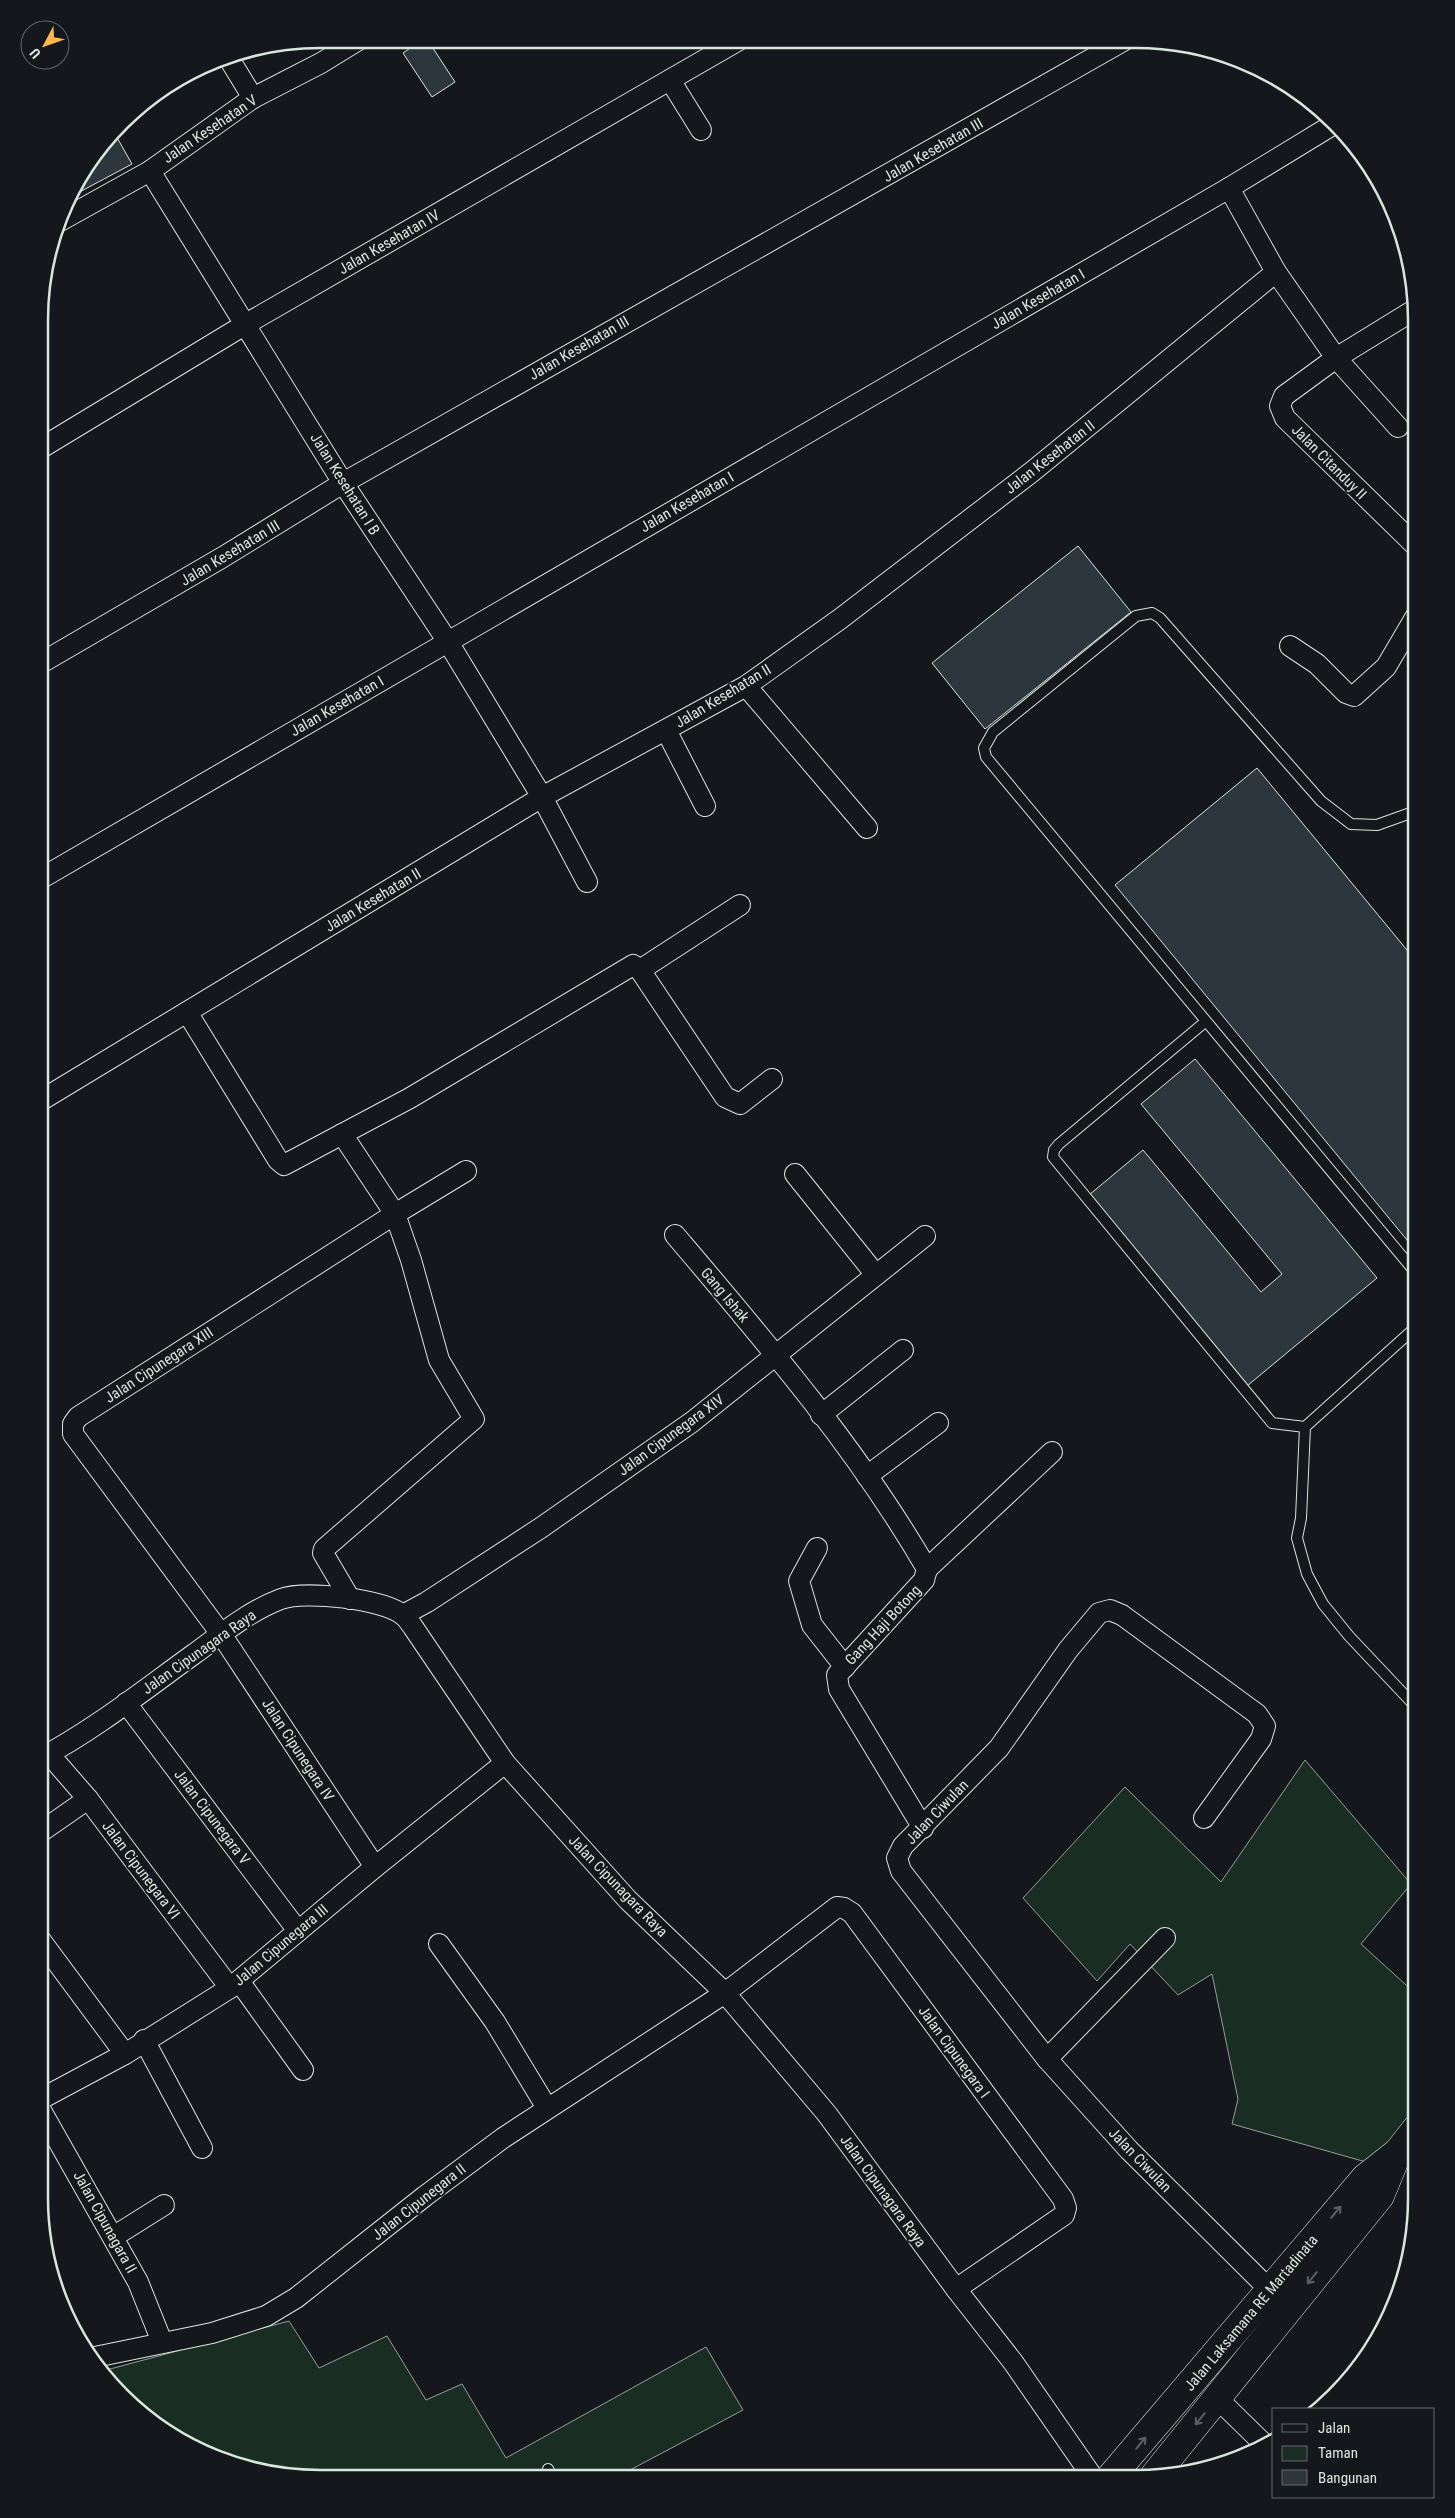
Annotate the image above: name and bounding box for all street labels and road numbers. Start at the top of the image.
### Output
street label: Jalan Kesehatan V [159,91,261,167]
street label: Jalan Kesehatan III [880,114,986,186]
street label: Jalan Kesehatan IV [335,206,443,278]
street label: Jalan Kesehatan I [988,265,1088,333]
street label: Jalan Kesehatan III [526,312,632,384]
street label: Jalan Kesehatan II [1002,416,1098,498]
street label: Jalan Citanduy II [1288,421,1370,503]
street label: Jalan Kesehatan I B [306,430,384,538]
street label: Jalan Kesehatan I [637,468,737,536]
street label: Jalan Kesehatan III [177,516,283,590]
street label: Jalan Kesehatan II [672,660,774,732]
street label: Jalan Kesehatan I [287,672,387,740]
street label: Jalan Kesehatan II [322,864,424,936]
street label: Gang Ishak [697,1264,753,1326]
street label: Jalan Cipunegara XIII [101,1323,217,1407]
street label: Jalan Cipunegara XIV [615,1390,728,1479]
street label: Gang Haji Botong [841,1581,925,1669]
street label: Jalan Cipunagara Raya [139,1606,259,1698]
street label: Jalan Cipunegara IV [258,1695,338,1805]
street label: Jalan Cipunegara V [170,1766,254,1869]
street label: Jalan Ciwulan [902,1776,972,1848]
street label: Jalan Cipunegara VI [98,1817,184,1923]
street label: Jalan Cipunagara Raya [565,1831,671,1941]
street label: Jalan Cipunegara III [230,1900,332,1990]
street label: Jalan Cipunegara I [914,2002,994,2102]
street label: Jalan Ciwulan [1105,2124,1175,2196]
street label: Jalan Cipunagara Raya [836,2131,930,2251]
street label: Jalan Cipunegara II [369,2160,469,2244]
street label: Jalan Cipunagara II [70,2168,140,2276]
street label: Jalan Laksamana RE Martadinata [1180,2231,1322,2395]

